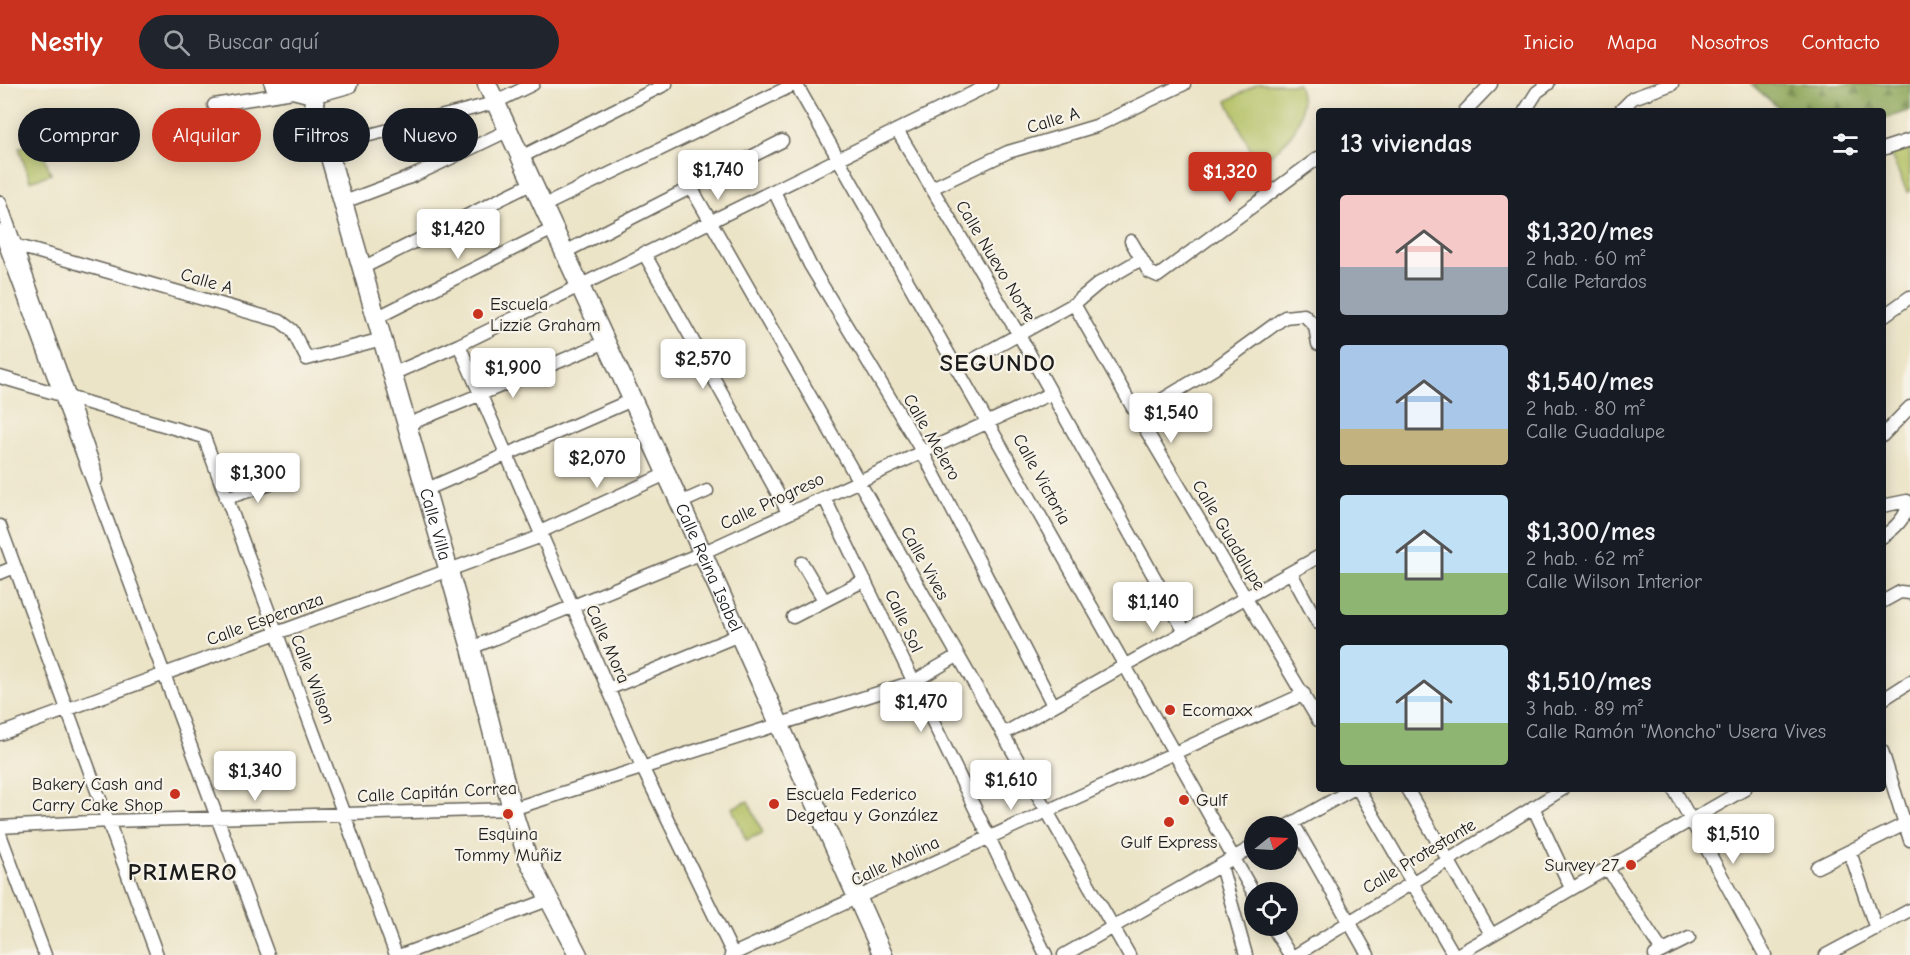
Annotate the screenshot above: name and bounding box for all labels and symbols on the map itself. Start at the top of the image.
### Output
street label: Calle A [1024,103,1082,138]
pin: $1,740 [669,150,767,201]
pin: $1,320 [1181,152,1279,203]
street label: Calle Nuevo Norte [951,197,1040,326]
pin: $1,420 [409,209,507,260]
street label: Calle A [178,264,236,299]
place label: Escuela Lizzie Graham [490,294,601,336]
marker: Escuela Lizzie Graham [471,307,485,321]
pin: $2,570 [654,339,752,390]
pin: $1,900 [464,348,562,399]
district label: SEGUNDO [940,349,1056,377]
street label: Calle Melero [898,390,965,484]
pin: $1,540 [1122,393,1220,444]
street label: Calle Victoria [1008,430,1075,528]
pin: $2,070 [548,438,646,489]
pin: $1,300 [209,453,307,504]
street label: Calle Progreso [717,468,827,535]
street label: Calle Guadalupe [1187,476,1270,594]
street label: Calle Villa [415,486,455,563]
street label: Calle Reina Isabel [671,500,746,635]
street label: Calle Vives [896,523,953,604]
pin: $1,140 [1104,582,1202,633]
street label: Calle Sol [880,587,927,656]
street label: Calle Esperanza [204,589,327,650]
street label: Calle Mora [581,602,634,687]
street label: Calle Wilson [286,632,339,727]
pin: $1,470 [872,682,970,733]
place label: Ecomaxx [1182,700,1253,721]
marker: Ecomaxx [1163,703,1177,717]
pin: $1,340 [206,751,304,802]
pin: $1,610 [962,760,1060,811]
place label: Bakery Cash and Carry Cake Shop [32,774,163,816]
street label: Calle Capitán Correa [357,778,517,807]
place label: Escuela Federico Degetau y González [786,784,938,826]
marker: Bakery Cash and Carry Cake Shop [168,787,182,801]
place label: Gulf [1196,790,1228,811]
marker: Gulf [1177,793,1191,807]
marker: Escuela Federico Degetau y González [767,797,781,811]
marker: Esquina Tommy Muñiz [501,807,515,821]
street label: Calle Protestante [1359,814,1480,898]
pin: $1,510 [1684,814,1782,865]
marker: Gulf Express [1162,815,1176,829]
north arrow [1244,816,1298,870]
place label: Esquina Tommy Muñiz [454,824,562,866]
street label: Calle Molina [848,832,943,891]
place label: Gulf Express [1121,832,1217,853]
place label: Survey 27 [1545,855,1619,876]
district label: PRIMERO [128,858,238,886]
marker: Survey 27 [1624,858,1638,872]

